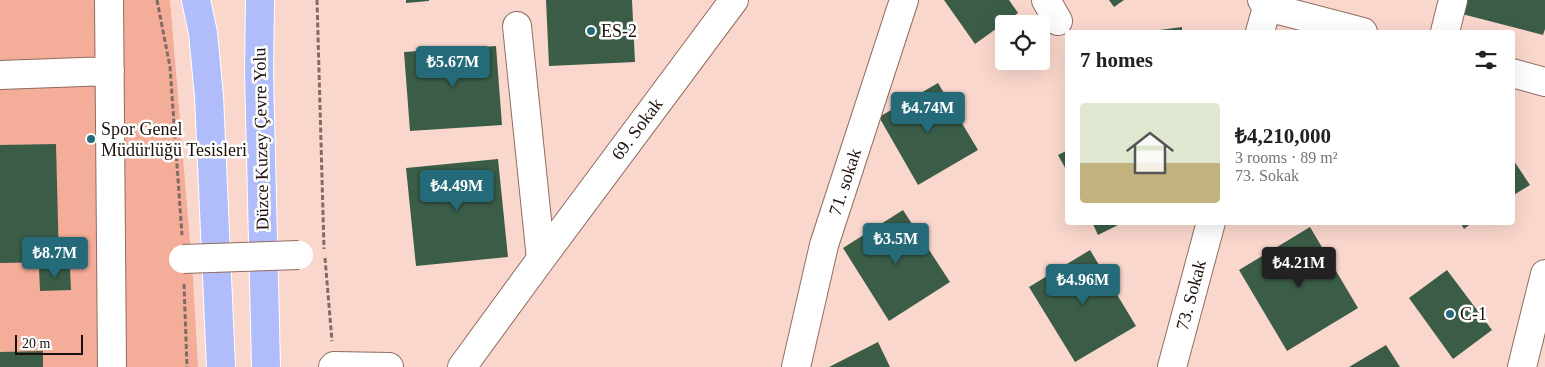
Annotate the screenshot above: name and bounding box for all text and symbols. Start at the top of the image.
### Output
map controls [995,15,1050,70]
button: locate [995,15,1050,70]
place label: ES-2 [601,21,637,41]
marker: ES-2 [585,25,597,37]
pin: ₺5.67M [412,46,494,88]
icon: filters [1472,46,1500,74]
street label: Düzce Kuzey Çevre Yolu [249,47,273,231]
text: 7 homes [1080,48,1153,72]
text: ₺5.67M [427,53,479,70]
pin: ₺4.74M [887,92,969,134]
street label: 69. Sokak [607,94,667,164]
text: ₺4.74M [902,99,954,116]
place label: Spor Genel Müdürlüğü Tesisleri [101,119,247,160]
icon: home [1120,123,1180,183]
text: ₺4,210,000 [1235,124,1331,148]
marker: Spor Genel Müdürlüğü Tesisleri [85,133,97,145]
street label: 71. sokak [825,146,865,218]
text: 3 rooms · 89 m² [1235,149,1338,166]
text: 73. Sokak [1235,167,1299,184]
pin: ₺4.49M [416,170,498,212]
text: ₺4.49M [431,177,483,194]
pin: ₺3.5M [861,222,931,265]
text: ₺3.5M [874,230,918,247]
pin: ₺8.7M [20,236,90,279]
text: ₺8.7M [33,244,77,261]
pin: ₺4.21M [1258,246,1340,289]
text: ₺4.21M [1273,254,1325,271]
street label: 73. Sokak [1172,258,1210,332]
pin: ₺4.96M [1042,264,1124,306]
text: ₺4.96M [1057,271,1109,288]
place label: C-1 [1460,304,1487,324]
marker: C-1 [1444,308,1456,320]
scale bar [15,332,82,355]
text: 20 m [22,336,50,351]

